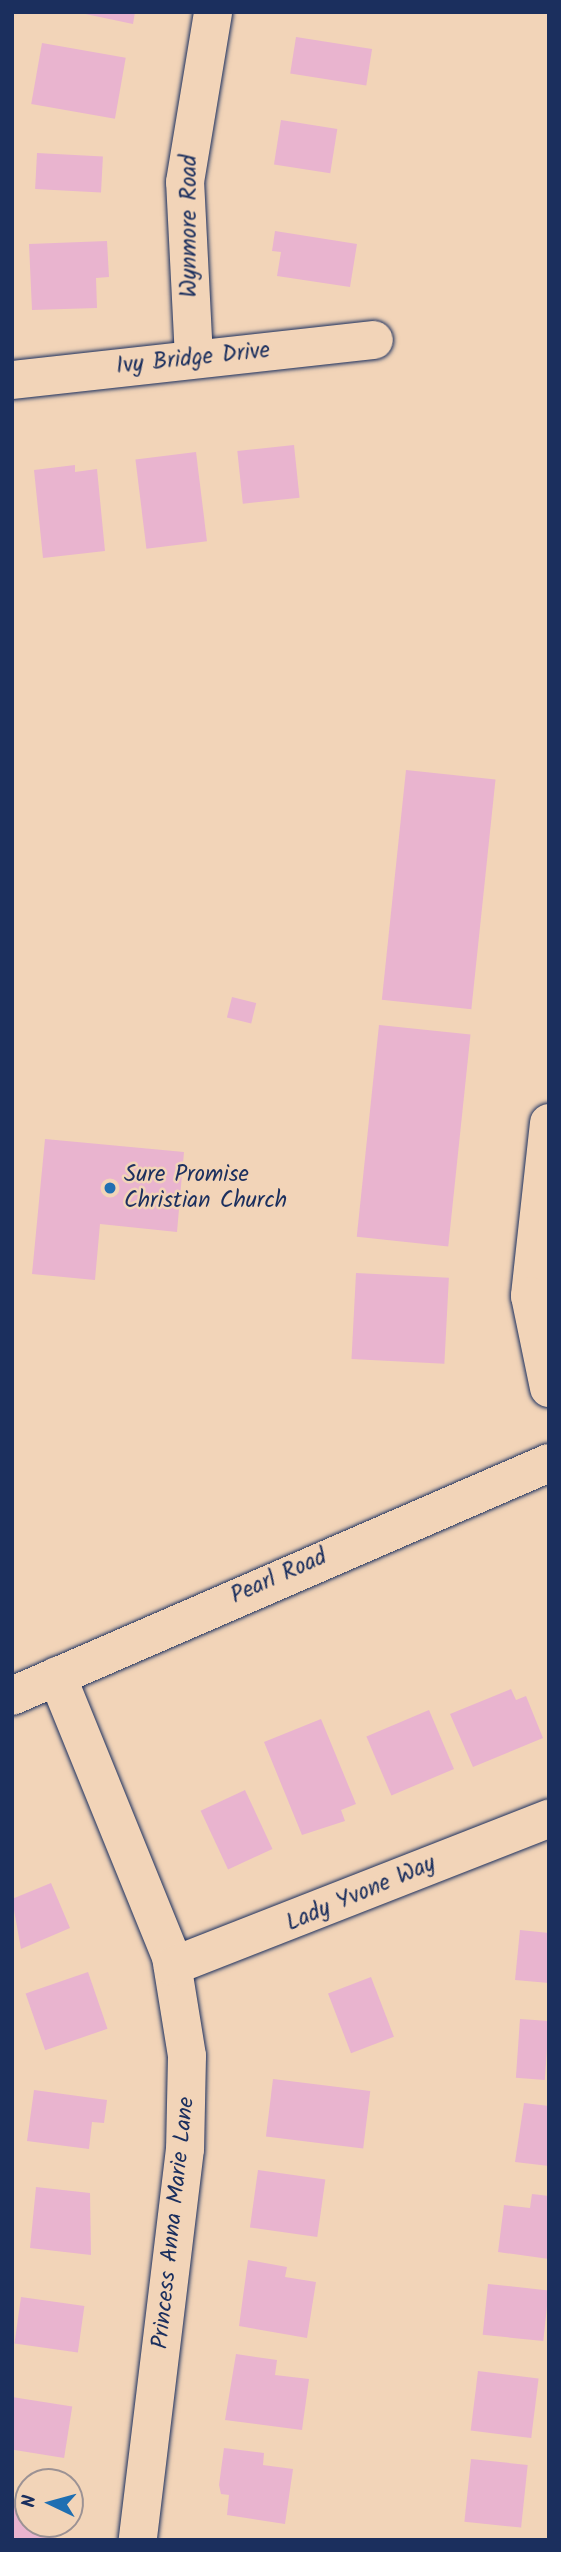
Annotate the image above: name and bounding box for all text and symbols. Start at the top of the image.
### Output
street label: Wynmore Road [176,154,204,298]
street label: Ivy Bridge Drive [115,337,271,381]
place label: Sure Promise Christian Church [124,1161,287,1215]
marker: Sure Promise Christian Church [102,1180,118,1196]
street label: Pearl Road [227,1544,331,1610]
street label: Lady Yvone Way [282,1850,440,1938]
street label: Princess Anna Marie Lane [147,2096,201,2350]
north arrow [14,2468,84,2538]
text: N [15,2494,46,2509]

